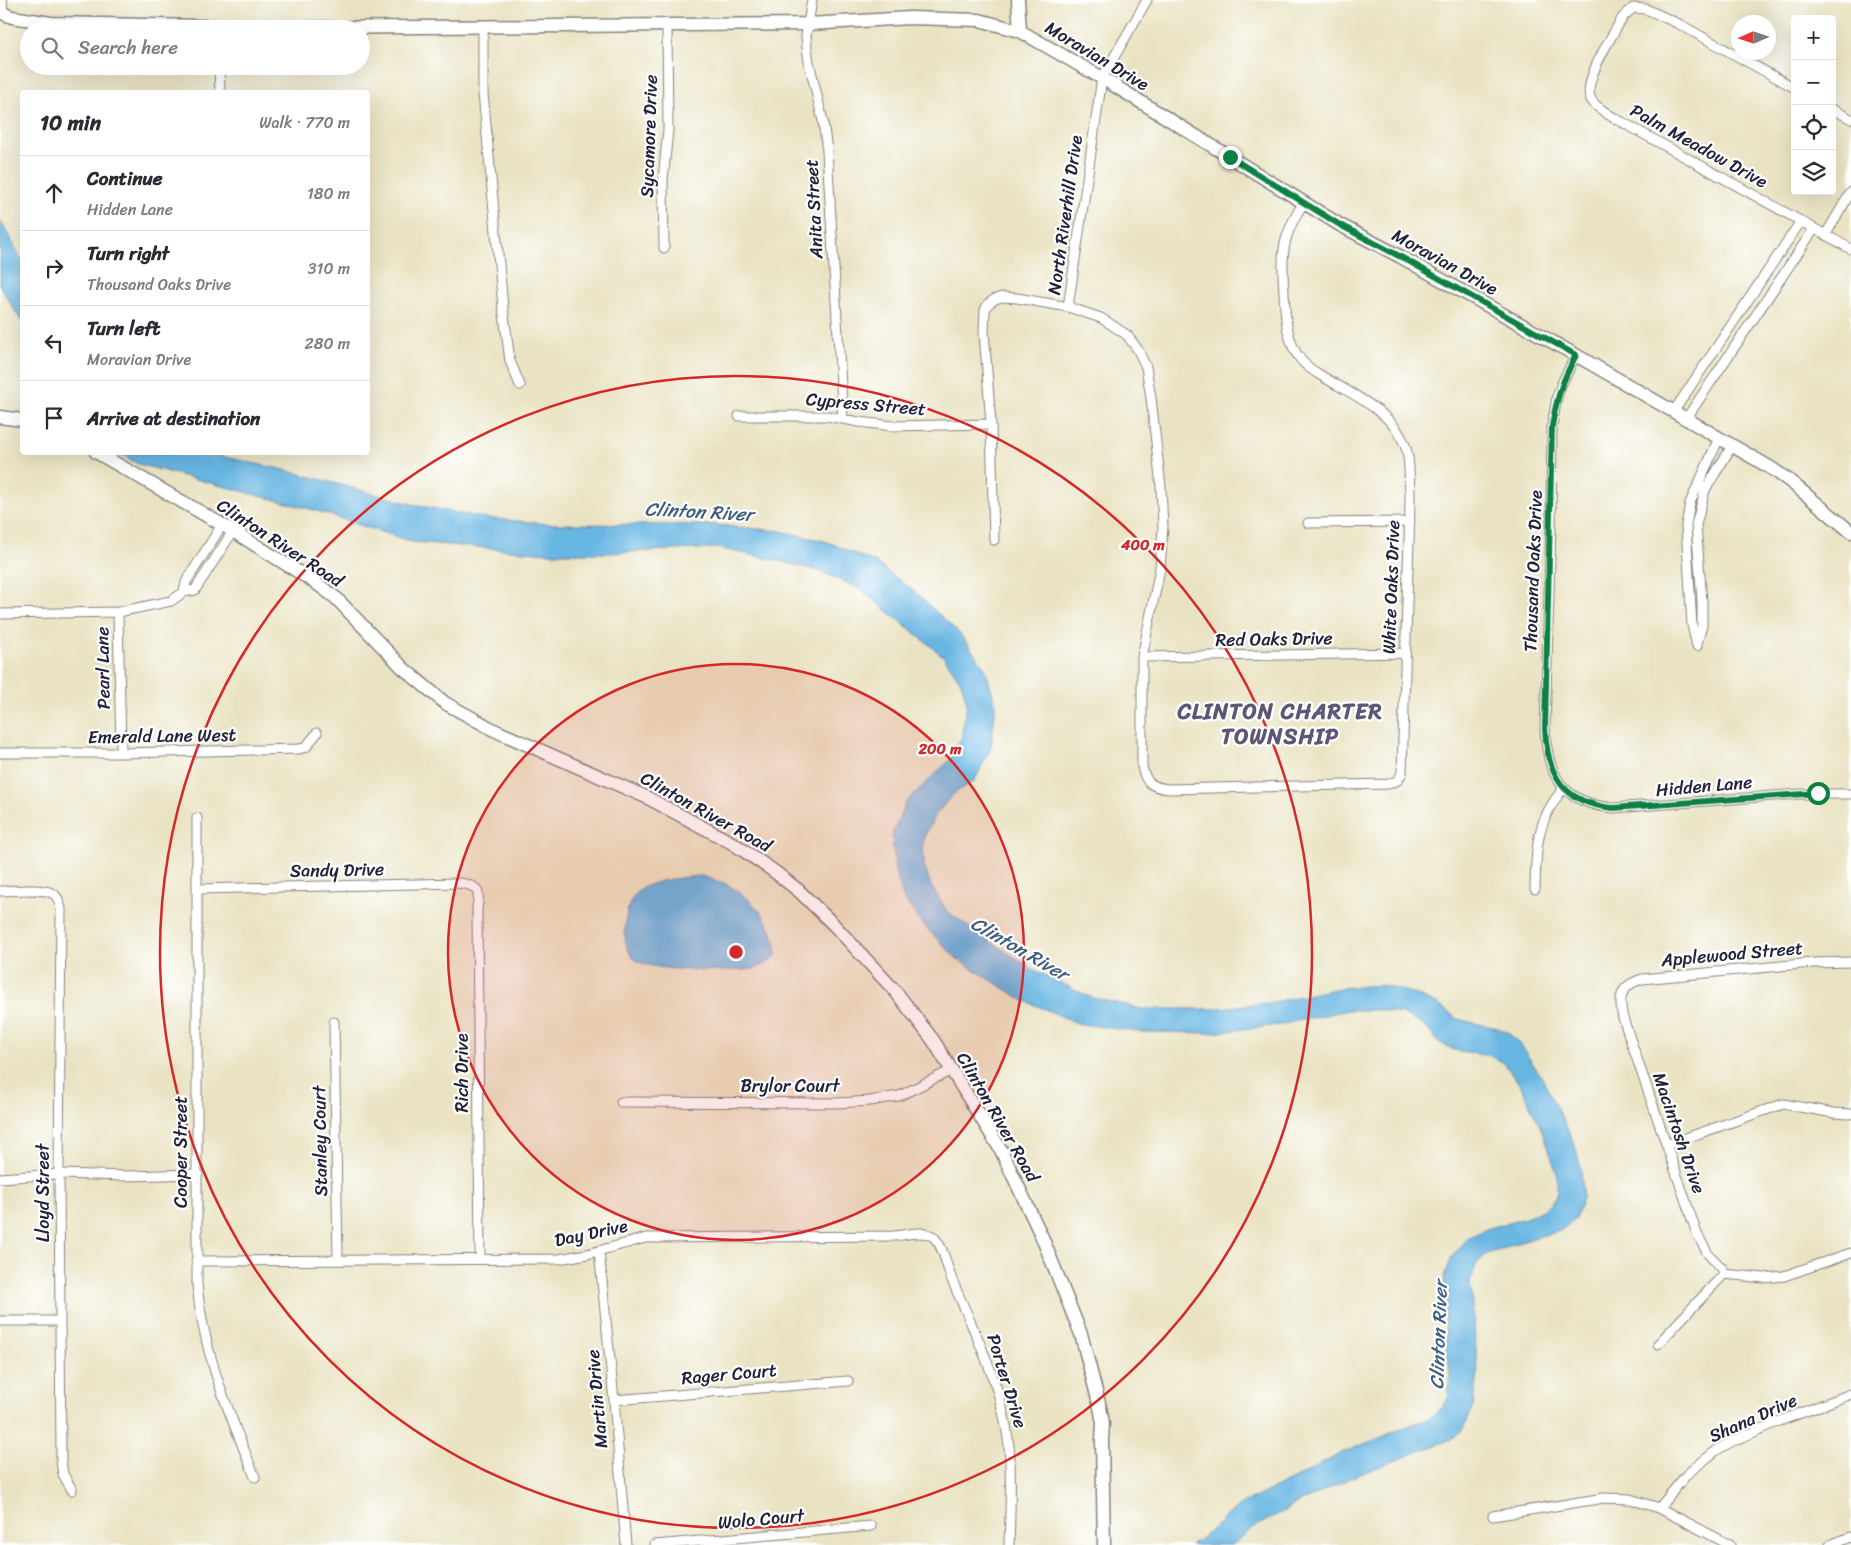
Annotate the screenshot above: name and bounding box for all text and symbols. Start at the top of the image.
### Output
street label: Moravian Drive [1039,12,1156,100]
north arrow [1731,15,1776,60]
map controls [1791,15,1836,195]
button: + [1791,15,1836,60]
search box [20,20,370,75]
text: Search here [78,31,178,64]
icon: search [38,34,66,62]
button: − [1791,60,1836,105]
street label: Sycamore Drive [631,74,667,198]
street label: Palm Meadow Drive [1624,95,1774,197]
text: 10 min [40,104,101,142]
button: locate [1791,105,1836,150]
text: Walk · 770 m [259,108,350,137]
street label: North Riverhill Drive [1038,133,1092,297]
route end [1219,146,1242,169]
button: layers [1791,150,1836,195]
street label: Anita Street [795,158,833,261]
text: Continue [87,162,163,195]
icon: ahead [40,179,68,207]
text: 180 m [307,179,350,208]
text: Hidden Lane [87,195,173,224]
street label: Moravian Drive [1386,220,1504,305]
text: Turn right [87,237,169,270]
icon: right [40,254,68,282]
text: 310 m [308,254,350,283]
text: Thousand Oaks Drive [87,270,231,299]
text: Turn left [87,312,160,345]
icon: left [40,329,68,357]
text: 280 m [305,329,350,358]
text: Moravian Drive [87,345,191,374]
street label: Cypress Street [805,383,927,425]
text: Arrive at destination [87,402,260,435]
icon: arrive [40,404,68,432]
street label: Thousand Oaks Drive [1514,489,1552,652]
street label: Clinton River Road [210,490,351,597]
water label: Clinton River [644,492,757,531]
street label: White Oaks Drive [1373,519,1409,655]
text: 400 m [1120,532,1165,558]
street label: Red Oaks Drive [1215,622,1333,656]
street label: Pearl Lane [86,626,120,710]
district label: CLINTON CHARTER TOWNSHIP [1176,692,1383,756]
street label: Emerald Lane West [88,719,237,753]
text: 200 m [917,736,962,762]
street label: Clinton River Road [634,763,779,862]
street label: Hidden Lane [1654,766,1754,806]
route start [1807,782,1830,805]
street label: Sandy Drive [290,853,384,887]
water label: Clinton River [965,907,1078,991]
street label: Applewood Street [1659,932,1804,976]
centre of rings [727,943,745,961]
street label: Rich Drive [446,1033,478,1113]
street label: Clinton River Road [948,1046,1049,1190]
street label: Macintosh Drive [1643,1068,1715,1198]
street label: Brylor Court [740,1070,840,1102]
street label: Stanley Court [303,1085,337,1197]
street label: Cooper Street [165,1096,197,1208]
street label: Lloyd Street [27,1143,59,1242]
street label: Day Drive [551,1210,631,1256]
water label: Clinton River [1420,1277,1457,1390]
street label: Porter Drive [977,1330,1037,1432]
street label: Martin Drive [577,1348,617,1450]
street label: Rager Court [680,1354,778,1394]
street label: Shana Drive [1704,1384,1802,1452]
street label: Wolo Court [717,1499,806,1539]

